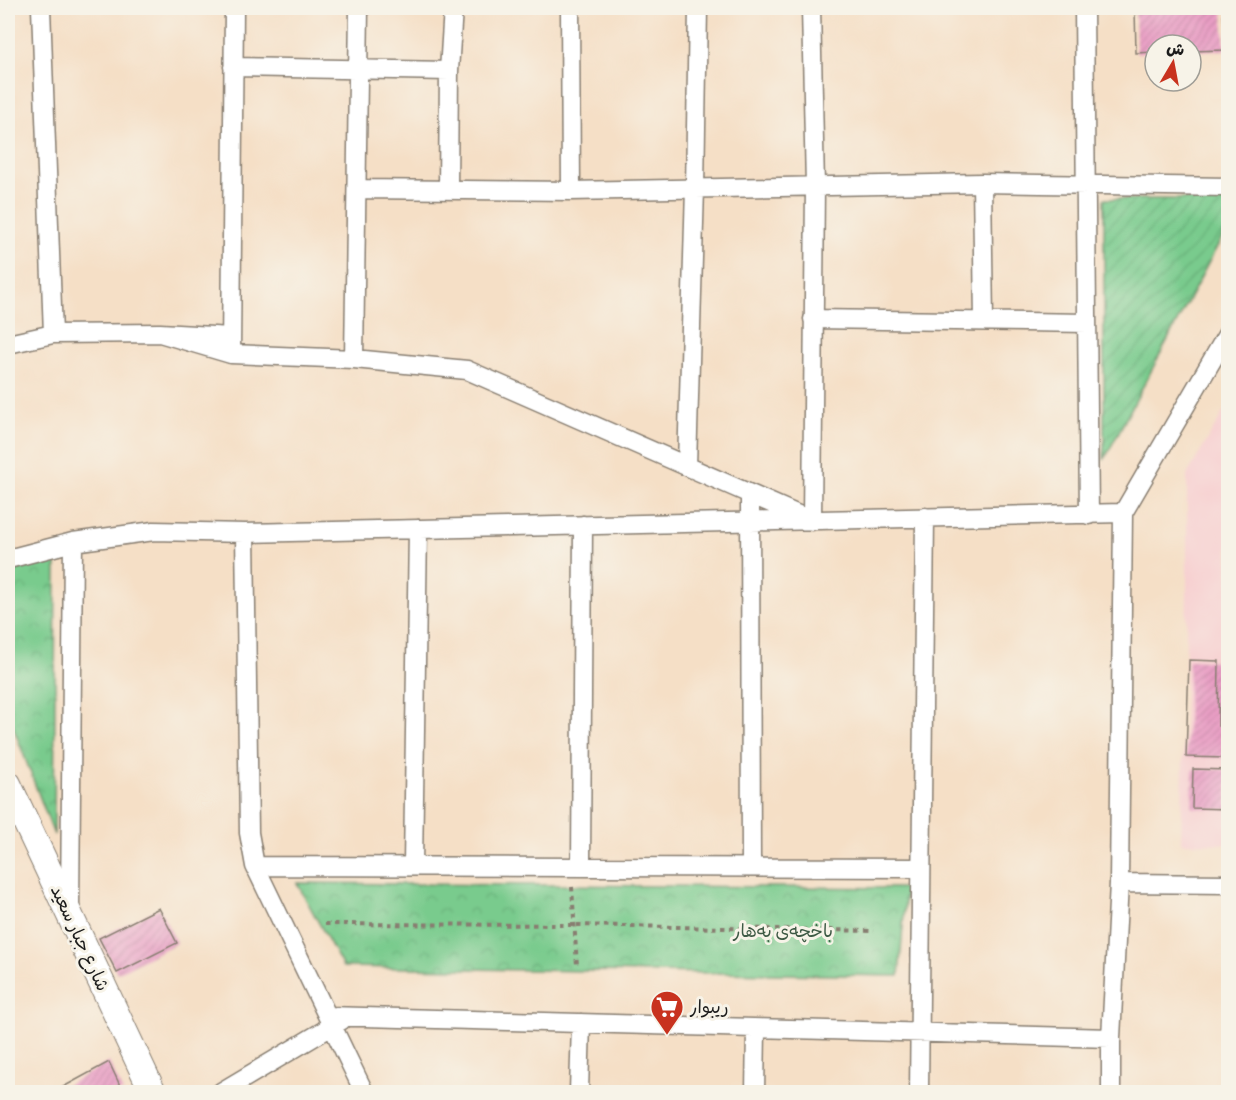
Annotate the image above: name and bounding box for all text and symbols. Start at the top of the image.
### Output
north arrow [1143,33,1203,93]
text: ش [1165,38,1186,61]
street label: شارع جبار سعيد [45,882,114,995]
park label: باخچەی بەهار [732,920,833,943]
supermarket icon: ريبوار [649,989,685,1036]
place label: ريبوار [689,996,729,1019]

